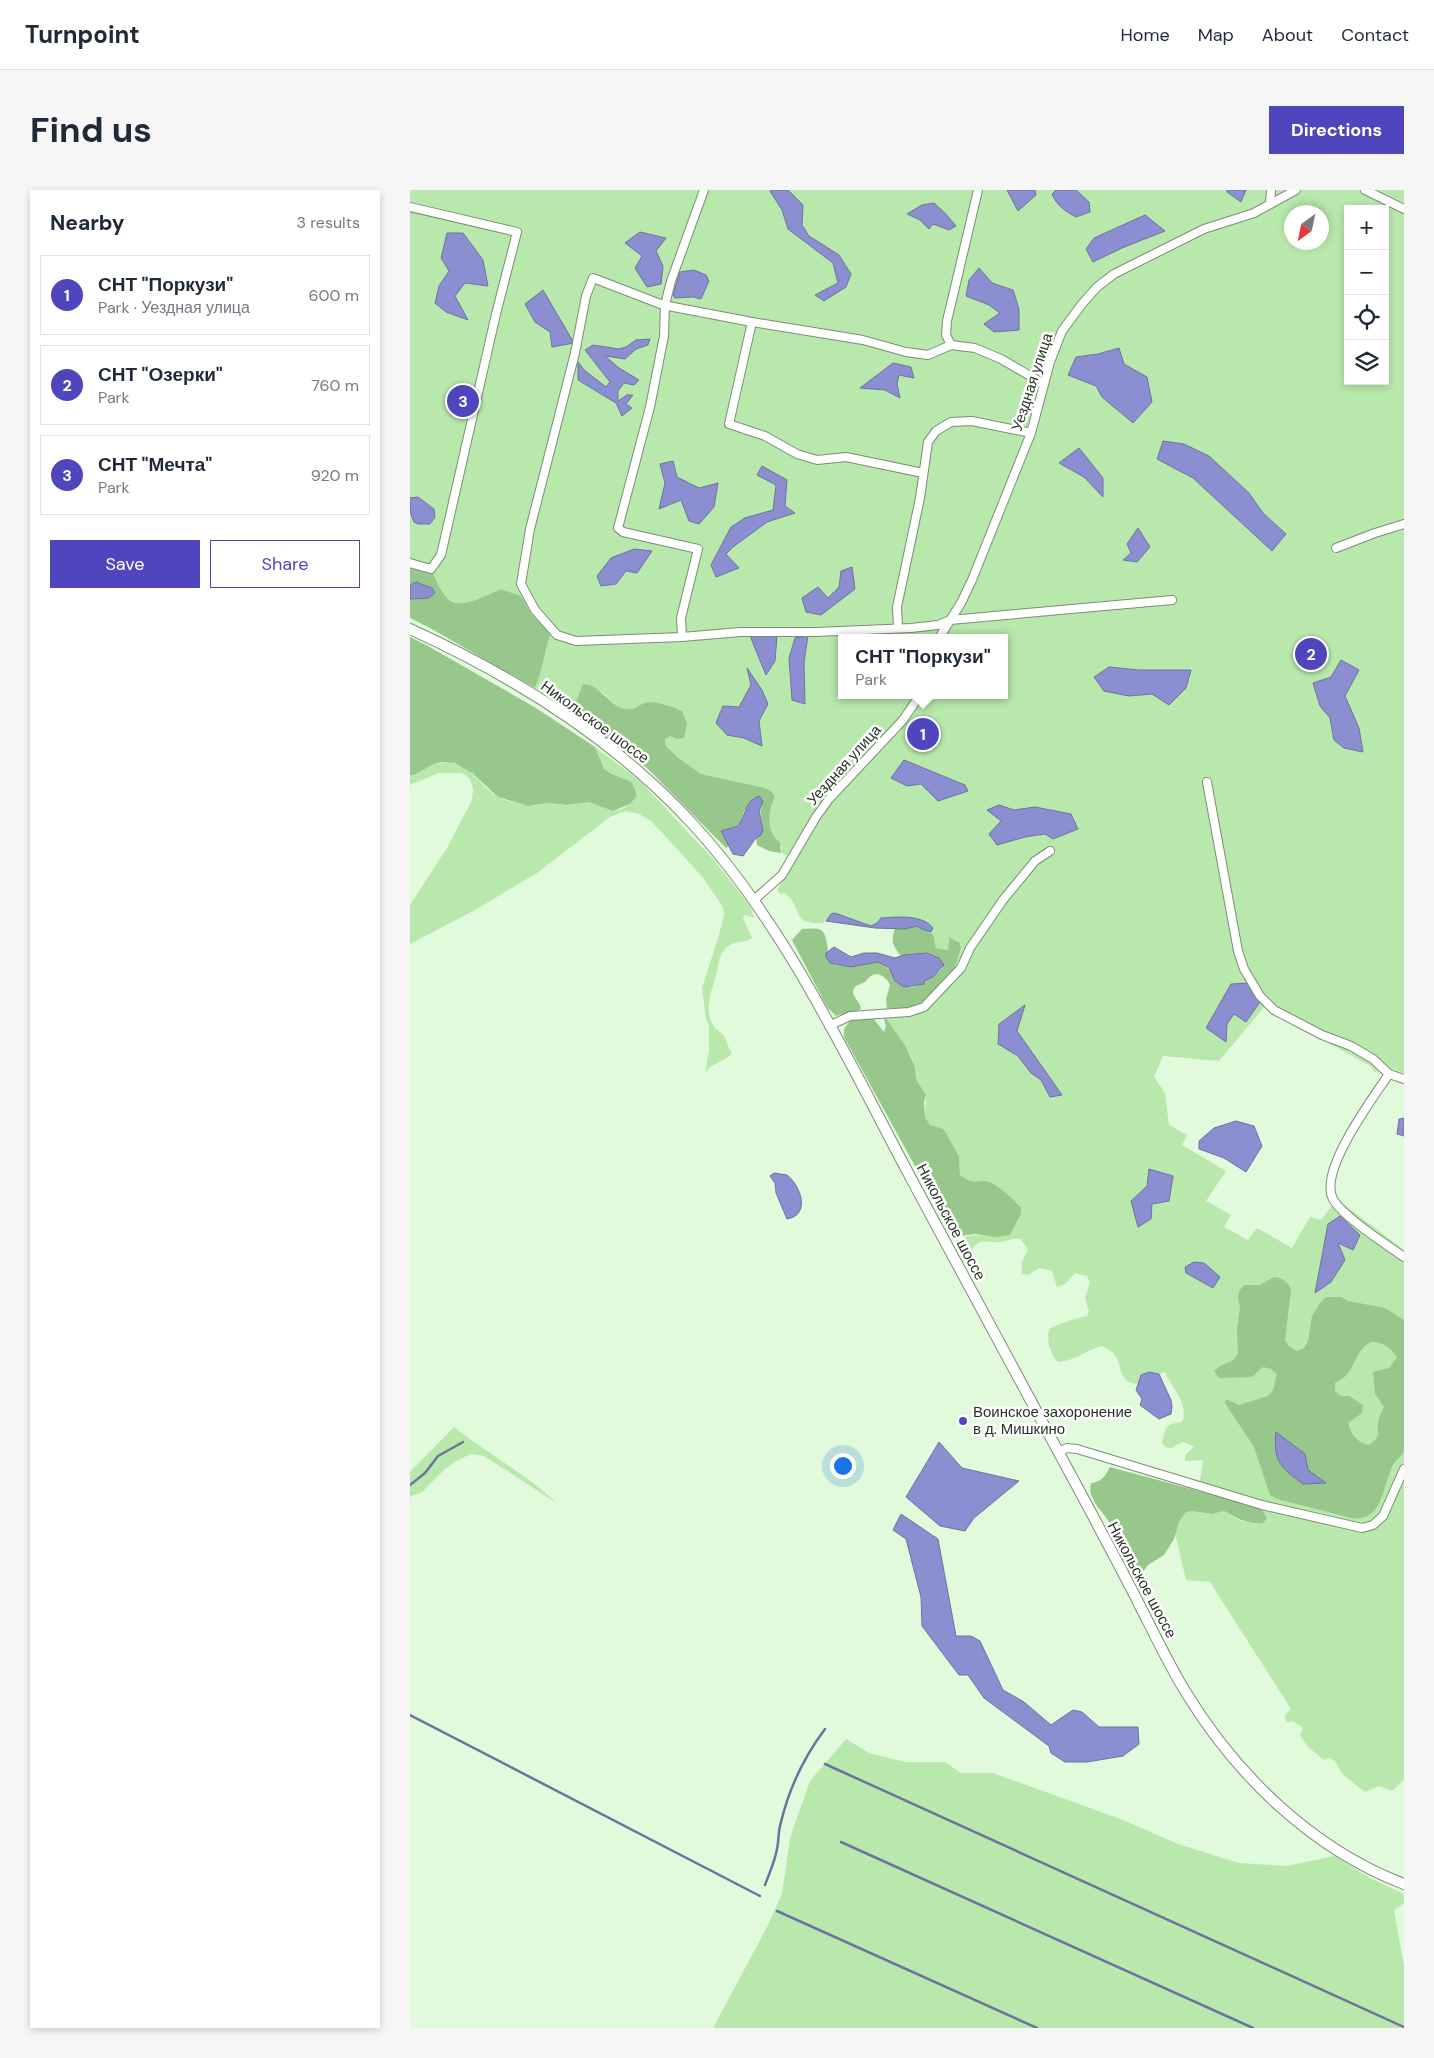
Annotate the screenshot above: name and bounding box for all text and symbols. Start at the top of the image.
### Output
text: Turnpoint [25,19,140,50]
text: Home [1120,23,1170,47]
text: Map [1198,23,1234,47]
text: About [1262,23,1313,47]
text: Contact [1341,23,1409,47]
button: Directions [1269,106,1404,154]
text: Find us [30,107,152,153]
north arrow [1284,205,1329,250]
map controls [1344,205,1389,385]
button: + [1344,205,1389,250]
text: Nearby [50,209,124,237]
text: 3 results [297,212,360,233]
button: − [1344,250,1389,295]
text: СНТ "Поркузи" [98,272,233,297]
text: 1 [64,285,70,306]
text: 600 m [309,285,359,306]
button: locate [1344,295,1389,340]
text: Park · Уездная улица [98,297,250,318]
street label: Уездная улица [1007,330,1057,434]
button: layers [1344,340,1389,385]
text: СНТ "Озерки" [98,362,223,387]
text: 2 [62,375,72,396]
text: 760 m [311,375,359,396]
pin: 3 [447,382,479,420]
text: Park [98,387,130,408]
text: СНТ "Мечта" [98,452,212,477]
text: 3 [62,465,72,486]
text: 920 m [311,465,359,486]
text: Park [98,477,130,498]
button: Save [50,540,200,588]
button: Share [210,540,360,588]
popup [838,634,1008,699]
pin: 2 [1295,635,1327,673]
text: СНТ "Поркузи" [855,644,991,669]
text: Park [855,669,887,690]
street label: Никольское шоссе [537,676,653,768]
pin: 1 [907,715,939,753]
street label: Уездная улица [803,720,886,810]
street label: Никольское шоссе [912,1160,990,1284]
place label: Воинское захоронение в д. Мишкино [973,1402,1132,1439]
marker: Воинское захоронение в д. Мишкино [957,1415,969,1427]
your location [830,1453,856,1479]
street label: Никольское шоссе [1103,1518,1181,1642]

